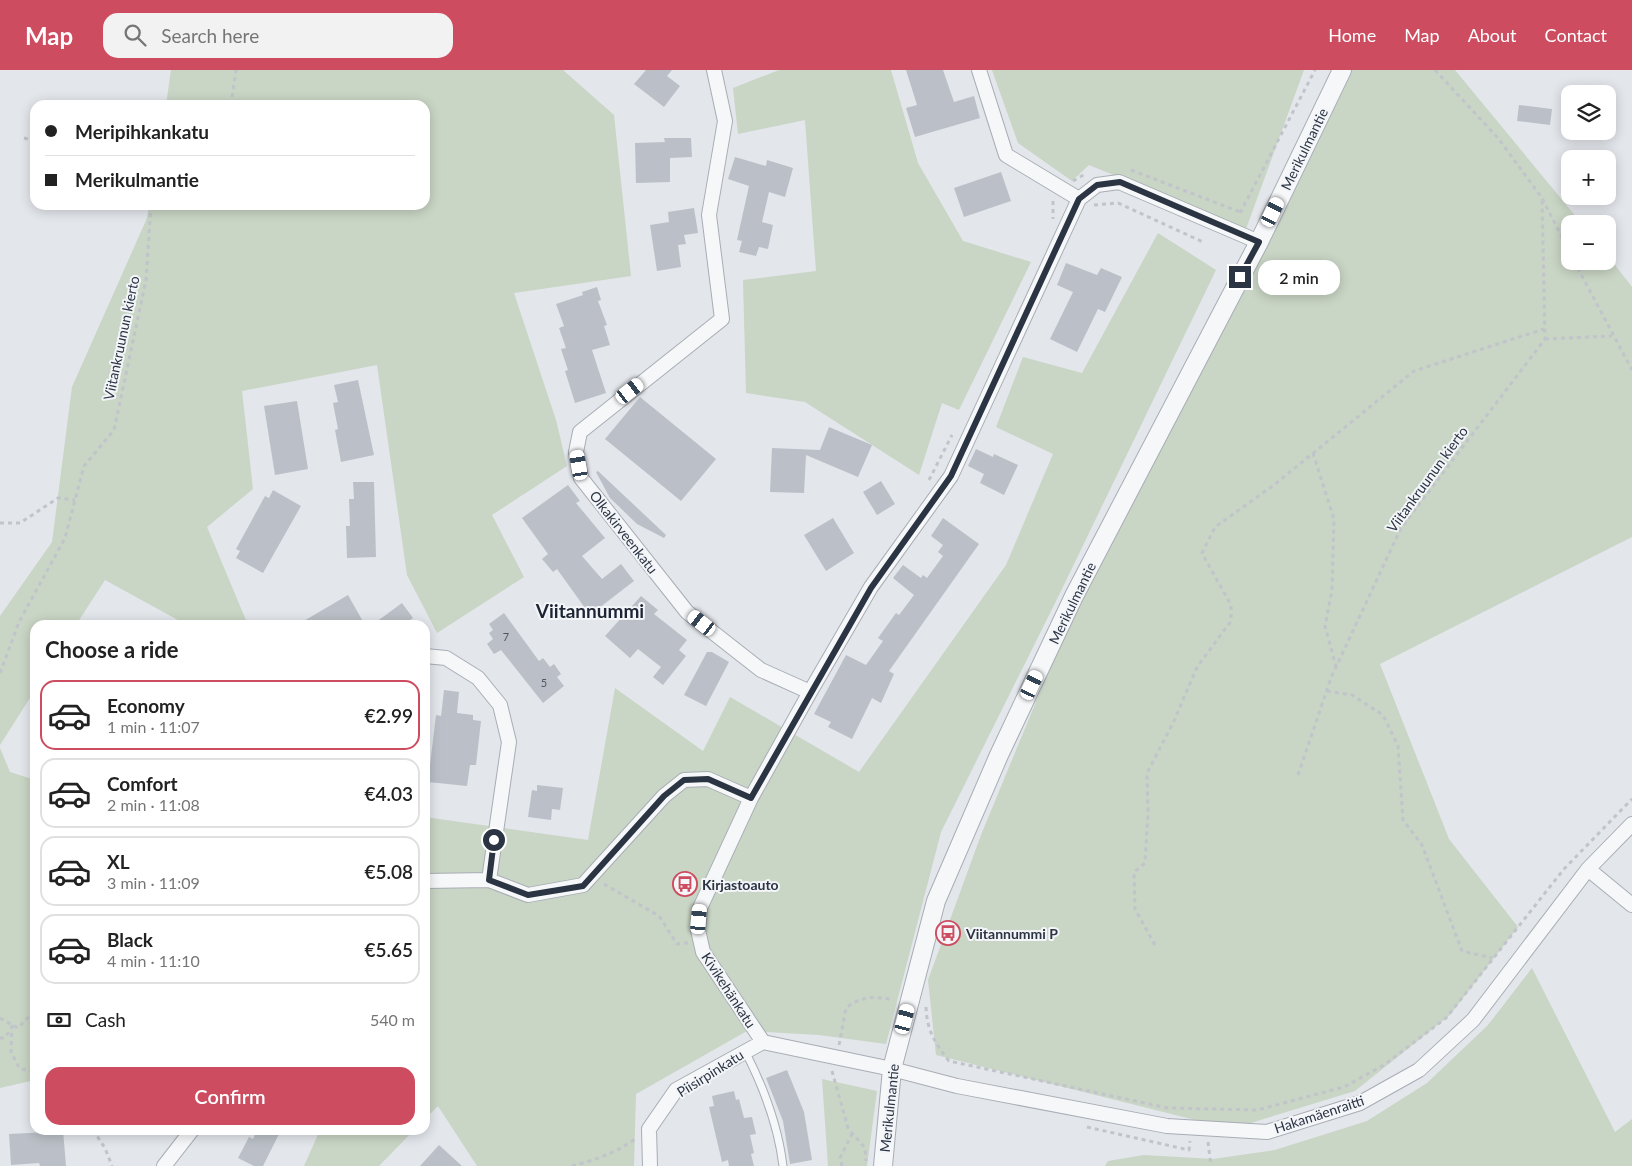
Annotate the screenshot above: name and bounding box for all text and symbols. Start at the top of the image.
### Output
search box [103,13,453,58]
text: Map [25,21,73,50]
icon: search [121,21,149,49]
text: Search here [161,24,259,47]
text: Home [1328,24,1376,46]
text: Map [1404,24,1440,46]
text: About [1468,24,1517,46]
text: Contact [1545,24,1607,46]
map controls [1561,85,1616,270]
button: layers [1561,85,1616,140]
street label: Merikulmantie [1277,105,1331,193]
text: Meripihkankatu [75,120,209,143]
button: + [1561,150,1616,205]
text: Merikulmantie [75,168,199,191]
car [1259,195,1286,229]
button: − [1561,215,1616,270]
callout: 2 min [1258,260,1340,294]
route end [1229,266,1251,288]
text: 2 min [1279,268,1319,287]
street label: Viitankruunun kierto [100,274,142,402]
car [613,376,646,406]
street label: Viitankruunun kierto [1383,423,1471,535]
car [569,449,588,481]
street label: Olkakirveenkatu [586,487,662,577]
street label: Merikulmantie [1045,559,1099,647]
district label: Viitannummi [535,599,644,622]
car [685,608,718,638]
house number: 7 [503,630,509,643]
text: Choose a ride [45,636,179,663]
car [1018,668,1045,702]
house number: 5 [541,676,547,689]
icon: car [47,693,92,738]
text: Economy [107,694,185,717]
text: €2.99 [364,704,413,727]
text: 1 min · 11:07 [107,717,200,736]
icon: car [47,771,92,816]
text: Comfort [107,772,178,795]
text: €4.03 [364,782,413,805]
text: 2 min · 11:08 [107,795,200,814]
route start [483,829,505,851]
icon: car [47,849,92,894]
text: XL [107,850,130,873]
text: €5.08 [364,860,413,883]
bus stop icon: Kirjastoauto [672,871,698,897]
text: 3 min · 11:09 [107,873,200,892]
place label: Kirjastoauto [702,876,779,893]
car [690,903,707,935]
bus stop icon: Viitannummi P [935,920,961,946]
place label: Viitannummi P [965,925,1058,942]
icon: car [47,927,92,972]
text: Black [107,928,153,951]
text: €5.65 [364,938,413,961]
street label: Kivikehänkatu [698,949,760,1031]
text: 4 min · 11:10 [107,951,200,970]
car [893,1003,916,1035]
icon: cash [45,1006,73,1034]
text: Cash [85,1008,126,1031]
text: 540 m [370,1010,415,1029]
street label: Piisirpinkatu [674,1046,746,1100]
street label: Merikulmantie [876,1063,902,1153]
button: Confirm [45,1067,415,1125]
street label: Hakamäenraitti [1272,1091,1366,1137]

